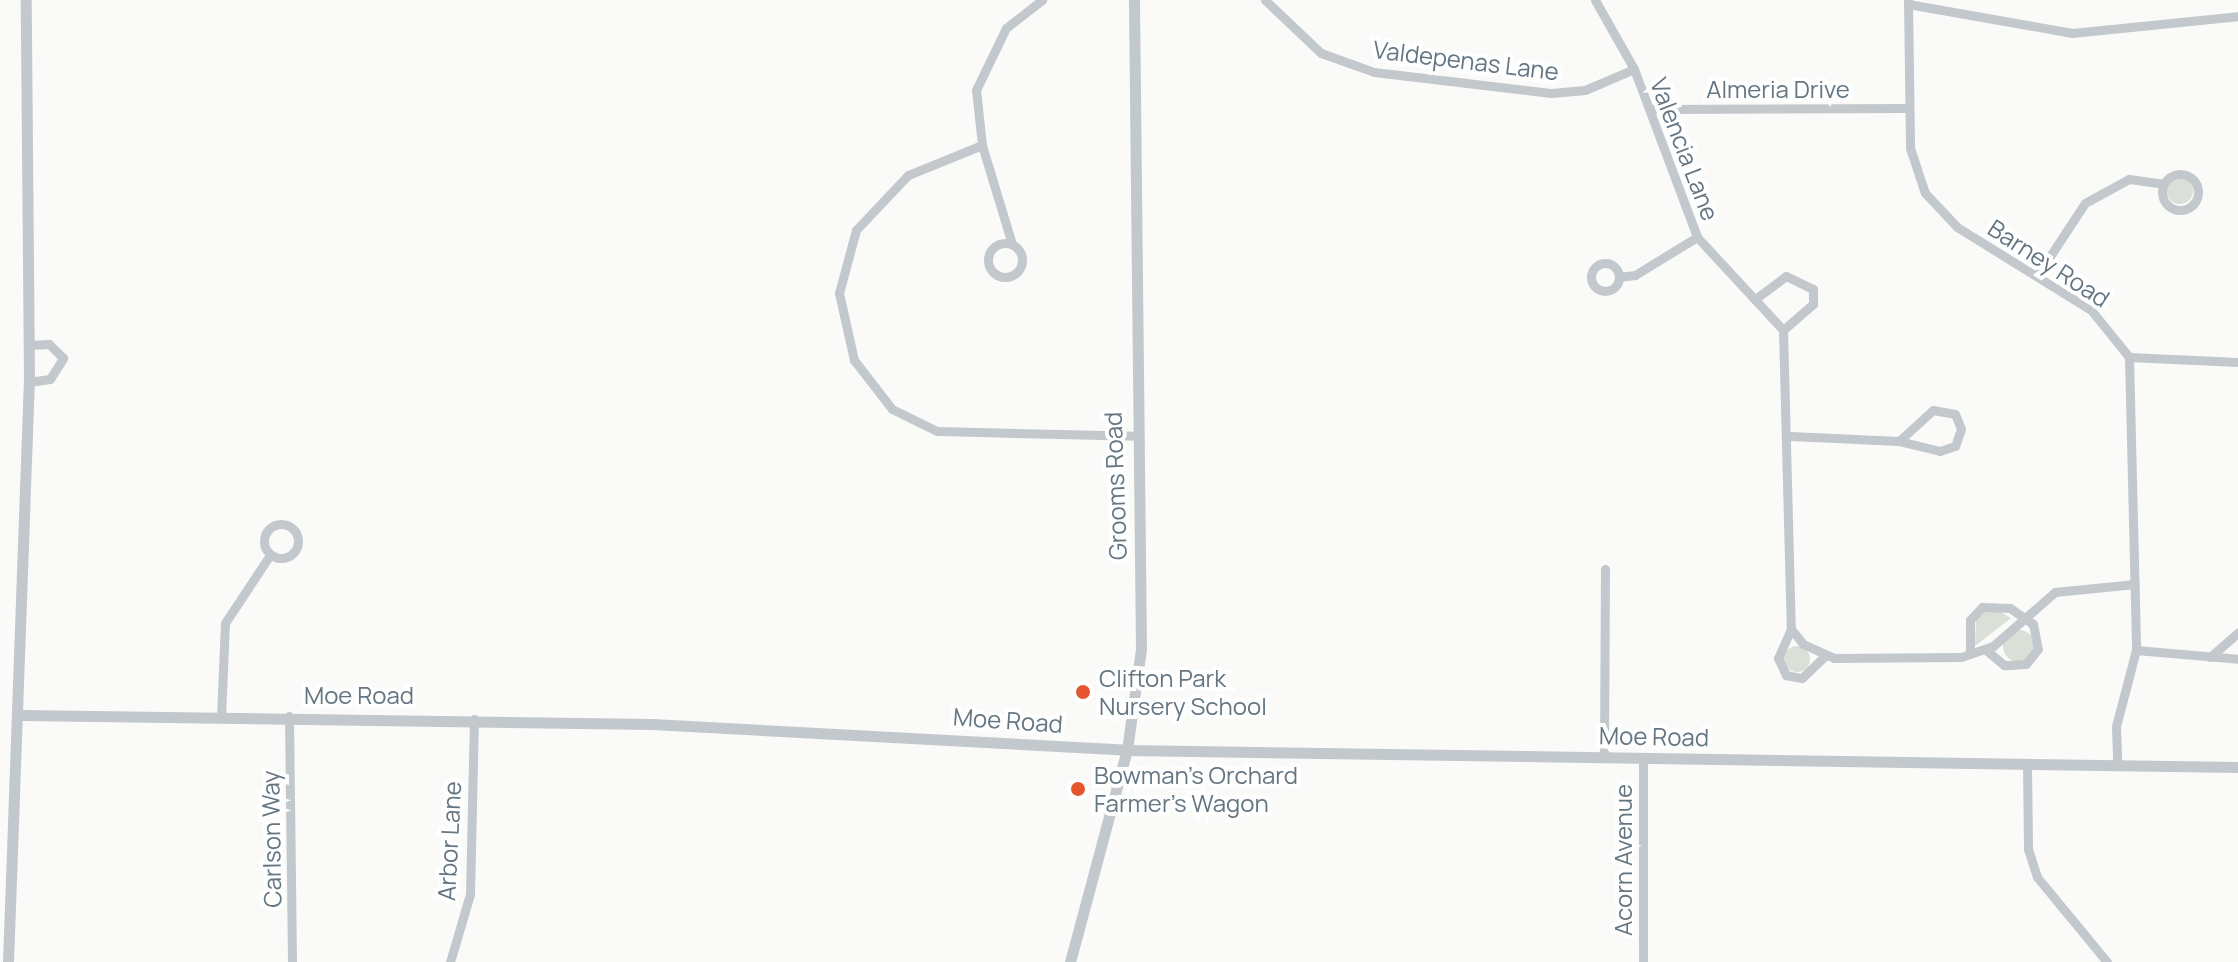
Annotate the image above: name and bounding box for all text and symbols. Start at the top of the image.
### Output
street label: Valdepenas Lane [1372,34,1560,86]
street label: Valencia Lane [1645,74,1725,224]
street label: Almeria Drive [1706,75,1850,103]
street label: Barney Road [1983,213,2115,313]
street label: Grooms Road [1098,411,1132,561]
place label: Clifton Park Nursery School [1099,664,1267,720]
street label: Moe Road [304,681,414,709]
marker: Clifton Park Nursery School [1074,683,1092,701]
street label: Moe Road [952,702,1064,738]
street label: Moe Road [1599,721,1709,751]
place label: Bowman's Orchard Farmer's Wagon [1094,761,1298,817]
street label: Carlson Way [255,770,287,908]
marker: Bowman's Orchard Farmer's Wagon [1069,780,1087,798]
street label: Arbor Lane [431,781,467,901]
street label: Acorn Avenue [1609,784,1637,936]

